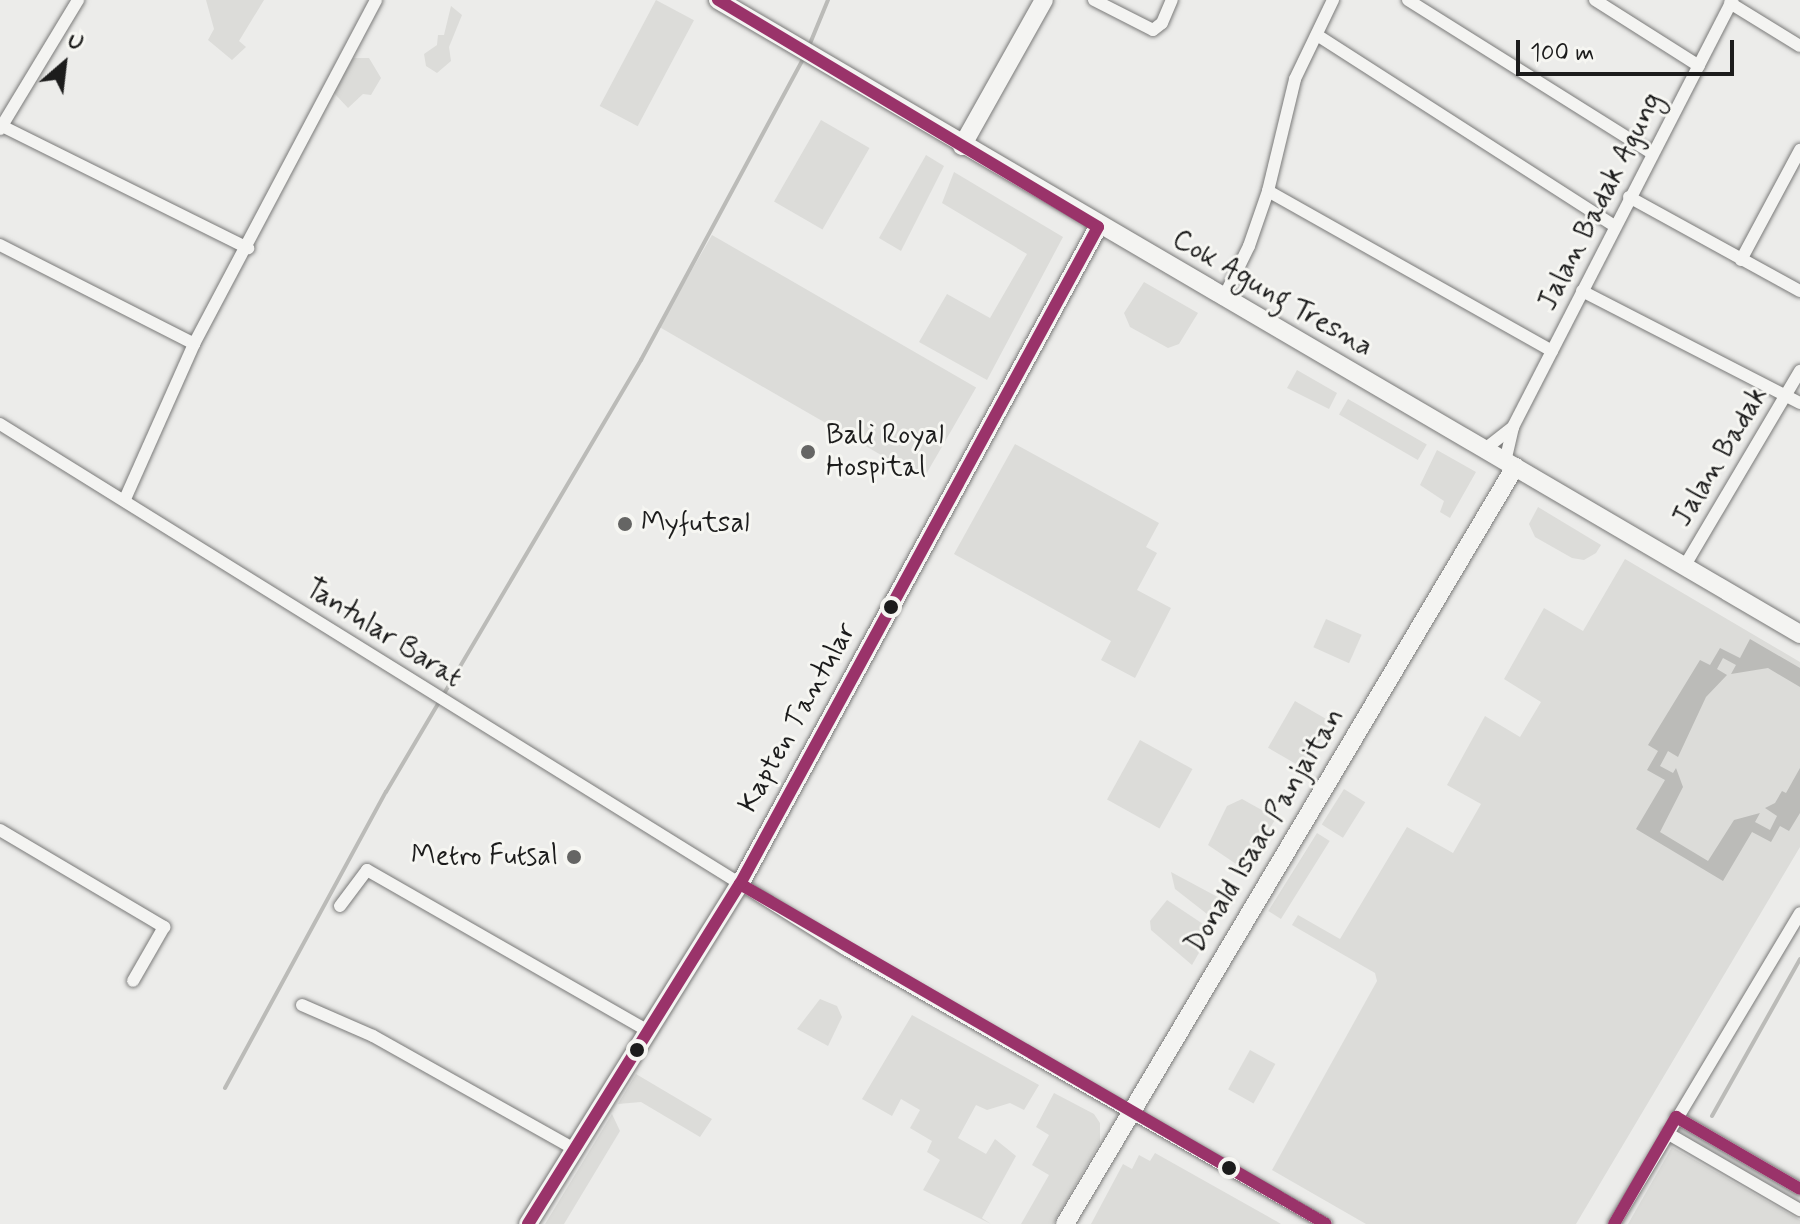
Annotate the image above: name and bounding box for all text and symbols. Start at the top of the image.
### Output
north arrow [24,24,104,104]
scale bar [1520,24,1738,74]
text: U [62,27,88,59]
text: 100 m [1530,38,1594,69]
street label: Jalan Badak Agung [1533,91,1669,313]
street label: Cok Agung Tresna [1173,227,1371,361]
street label: Jalan Badak [1667,382,1775,532]
place label: Bali Royal Hospital [826,419,944,485]
marker: Bali Royal Hospital [797,441,819,463]
place label: Myfutsal [641,507,750,541]
marker: Myfutsal [616,515,634,533]
street label: Tantular Barat [299,573,467,695]
unlabelled marker [883,599,899,615]
street label: Kapten Tantular [736,624,860,812]
street label: Donald Isaac Panjaitan [1179,701,1353,961]
place label: Metro Futsal [411,840,558,874]
marker: Metro Futsal [565,848,583,866]
unlabelled marker [629,1042,645,1058]
unlabelled marker [1221,1160,1237,1176]

